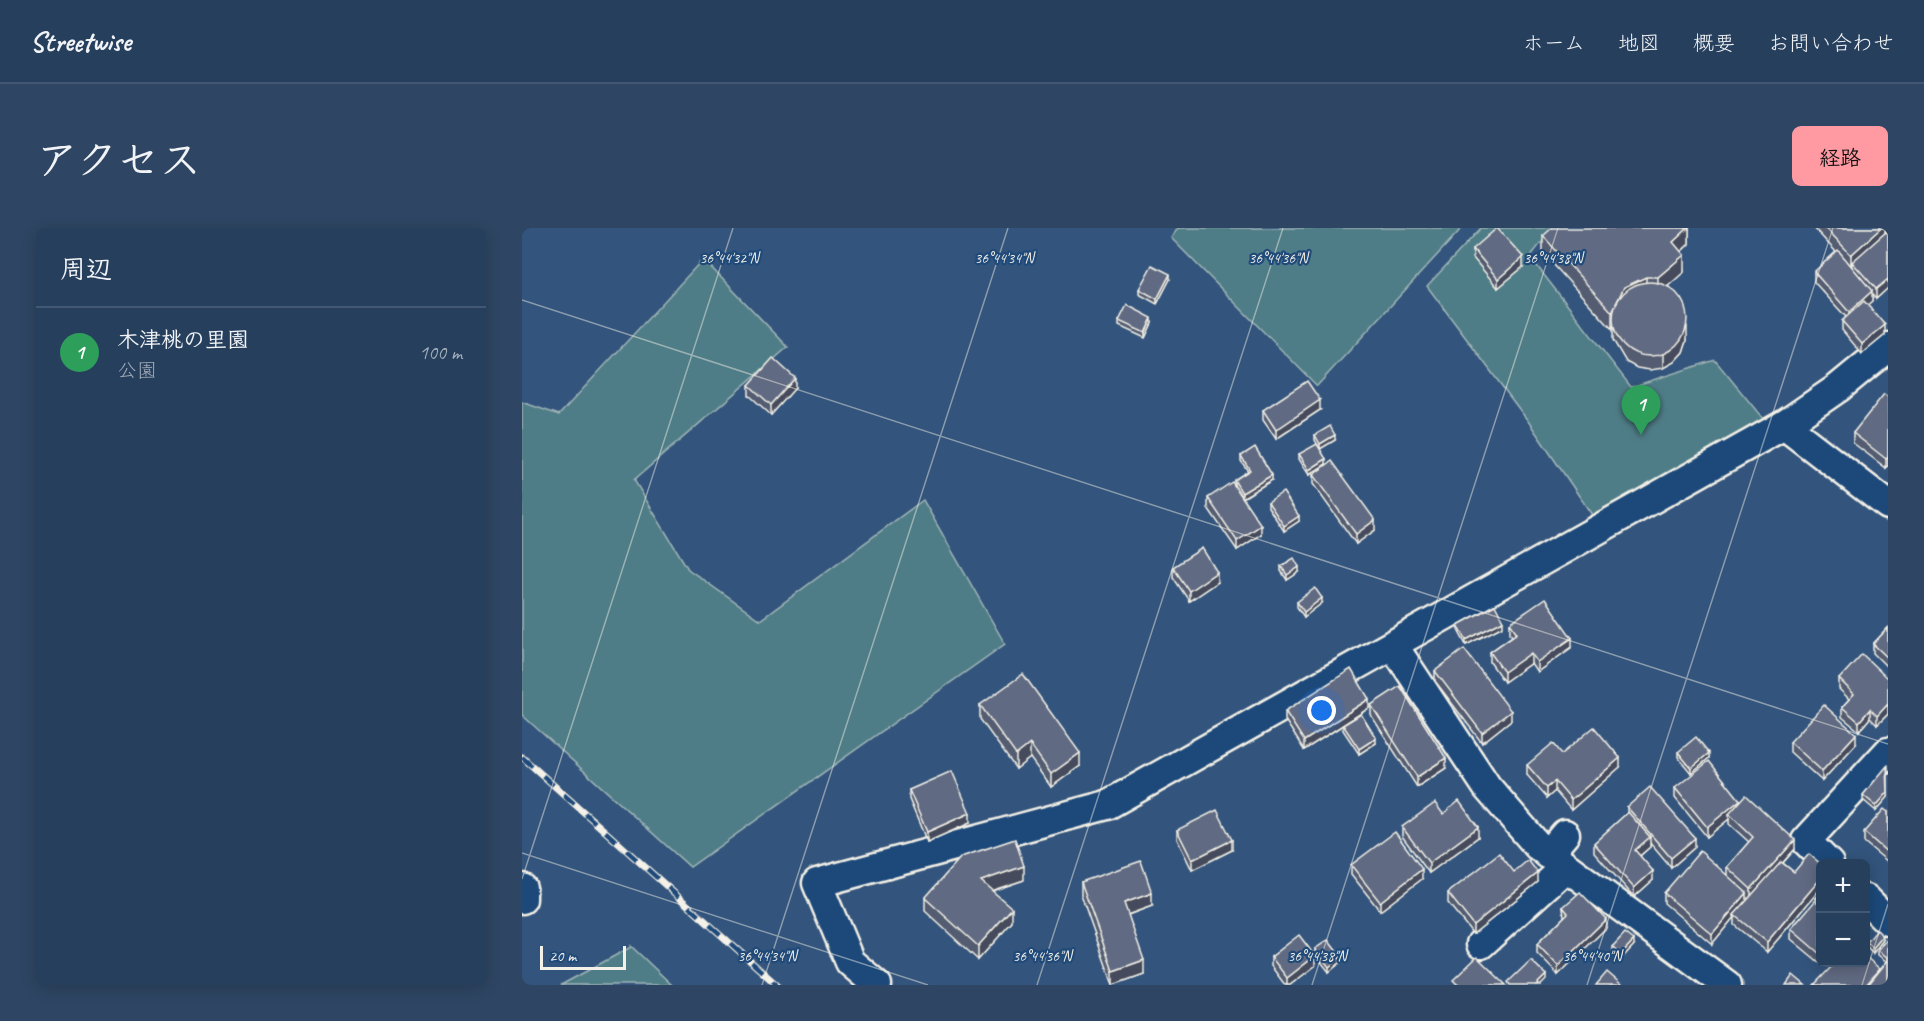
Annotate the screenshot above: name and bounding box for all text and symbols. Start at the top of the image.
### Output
text: Streetwise [30,24,131,59]
text: ホーム [1523,30,1585,56]
text: 地図 [1618,30,1660,56]
text: 概要 [1693,30,1735,56]
text: お問い合わせ [1768,30,1894,56]
button: 経路 [1792,126,1888,186]
text: アクセス [36,134,201,187]
text: 36°44'32"N [699,249,762,268]
text: 36°44'34"N [974,249,1037,268]
text: 36°44'36"N [1248,249,1311,268]
text: 36°44'38"N [1523,249,1586,268]
text: 周辺 [60,253,112,286]
text: 木津桃の里園 [117,326,249,354]
text: 1 [75,340,84,365]
text: 100 m [419,340,462,365]
text: 公園 [117,358,157,383]
pin: 1 [1622,386,1660,435]
your location [1307,696,1336,725]
map controls [1816,859,1870,967]
button: + [1816,859,1870,913]
button: − [1816,913,1870,967]
scale bar [540,943,626,970]
text: 20 m [549,946,576,966]
text: 36°44'34"N [737,947,800,966]
text: 36°44'36"N [1012,947,1075,966]
text: 36°44'38"N [1287,947,1350,966]
text: 36°44'40"N [1562,947,1625,966]

